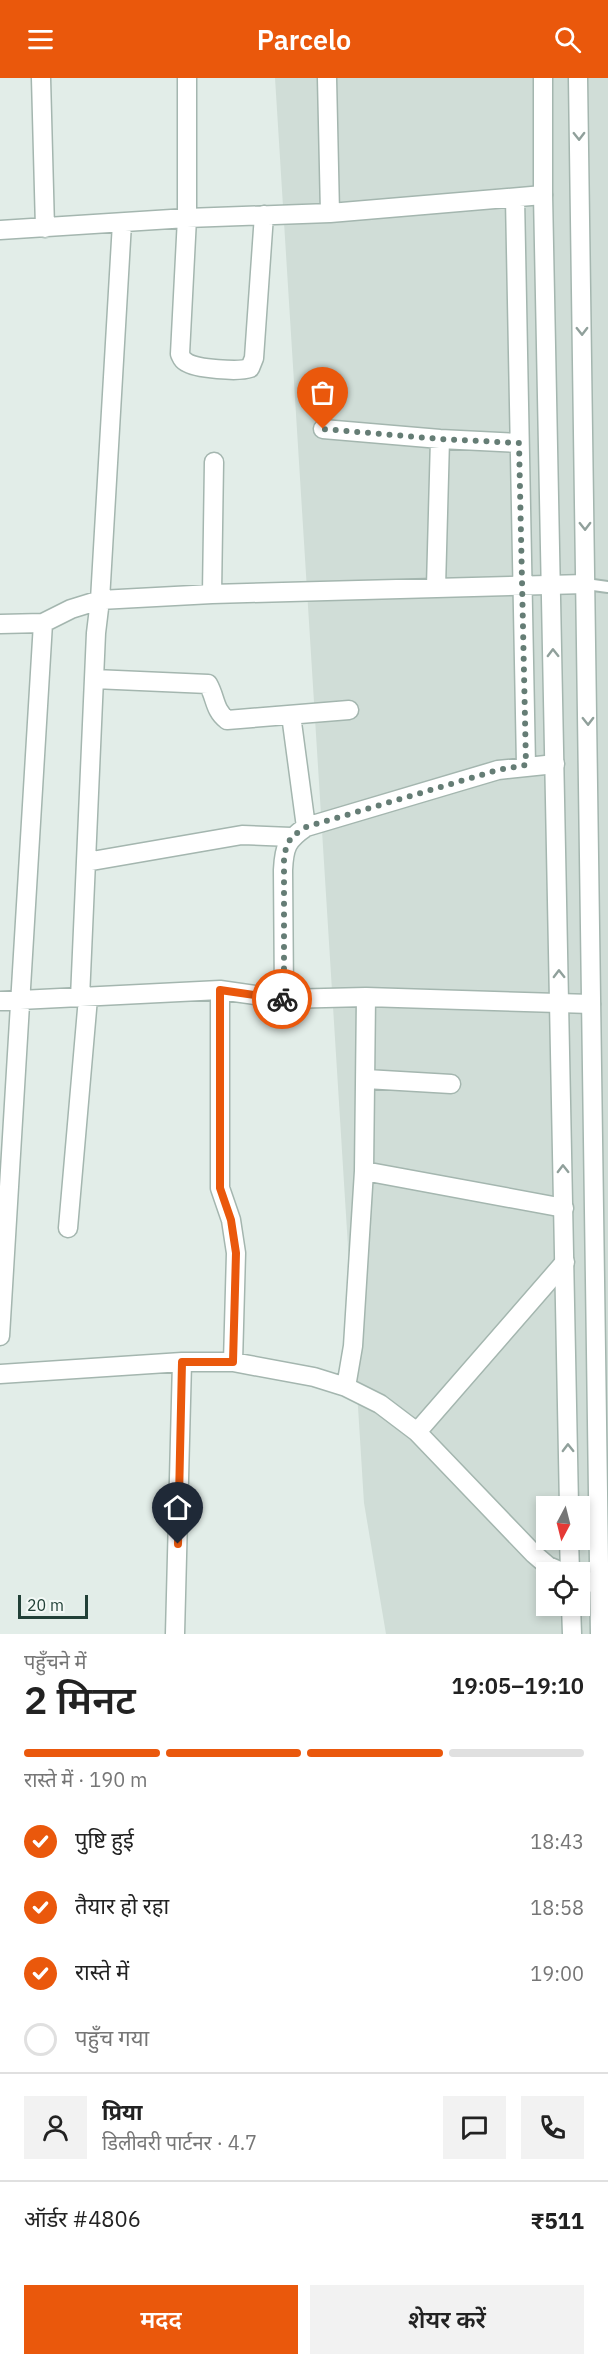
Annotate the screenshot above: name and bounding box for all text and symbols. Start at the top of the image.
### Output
text: Parcelo [257,22,351,57]
icon: menu [24,23,57,56]
icon: search [551,23,584,56]
one-way arrow [572,132,585,141]
one-way arrow [576,327,588,336]
pin [297,367,348,429]
icon: bag [306,376,339,409]
one-way arrow [579,522,591,531]
one-way arrow [546,648,559,657]
one-way arrow [581,717,594,726]
courier [252,969,312,1029]
one-way arrow [553,969,565,978]
icon: bike [266,983,299,1016]
one-way arrow [557,1164,569,1173]
one-way arrow [562,1443,574,1452]
pin [152,1482,203,1544]
icon: home [161,1491,194,1524]
north arrow [536,1496,590,1550]
map controls [536,1496,590,1616]
button: locate [536,1562,590,1616]
scale bar [18,1592,88,1620]
text: 20 m [27,1595,64,1615]
text: पहुँचने में [24,1648,86,1675]
text: 19:05–19:10 [451,1671,584,1700]
text: 2 मिनट [24,1674,136,1725]
text: रास्ते में · 190 m [24,1766,147,1793]
icon: check [24,1825,57,1858]
text: पुष्टि हुई [75,1825,134,1854]
text: 18:43 [530,1828,584,1855]
icon: check [24,1891,57,1924]
text: तैयार हो रहा [75,1891,169,1920]
text: 18:58 [530,1894,584,1921]
icon: check [24,1957,57,1990]
text: रास्ते में [75,1957,129,1986]
text: 19:00 [530,1960,584,1987]
text: पहुँच गया [75,2023,149,2052]
button: person [24,2096,87,2159]
button: chat [443,2096,506,2159]
button: phone [521,2096,584,2159]
text: प्रिया [102,2097,142,2126]
text: डिलीवरी पार्टनर · 4.7 [102,2129,257,2156]
text: ऑर्डर #4806 [24,2204,141,2233]
text: ₹511 [531,2206,584,2235]
button: मदद [24,2285,298,2354]
button: शेयर करें [310,2285,584,2354]

